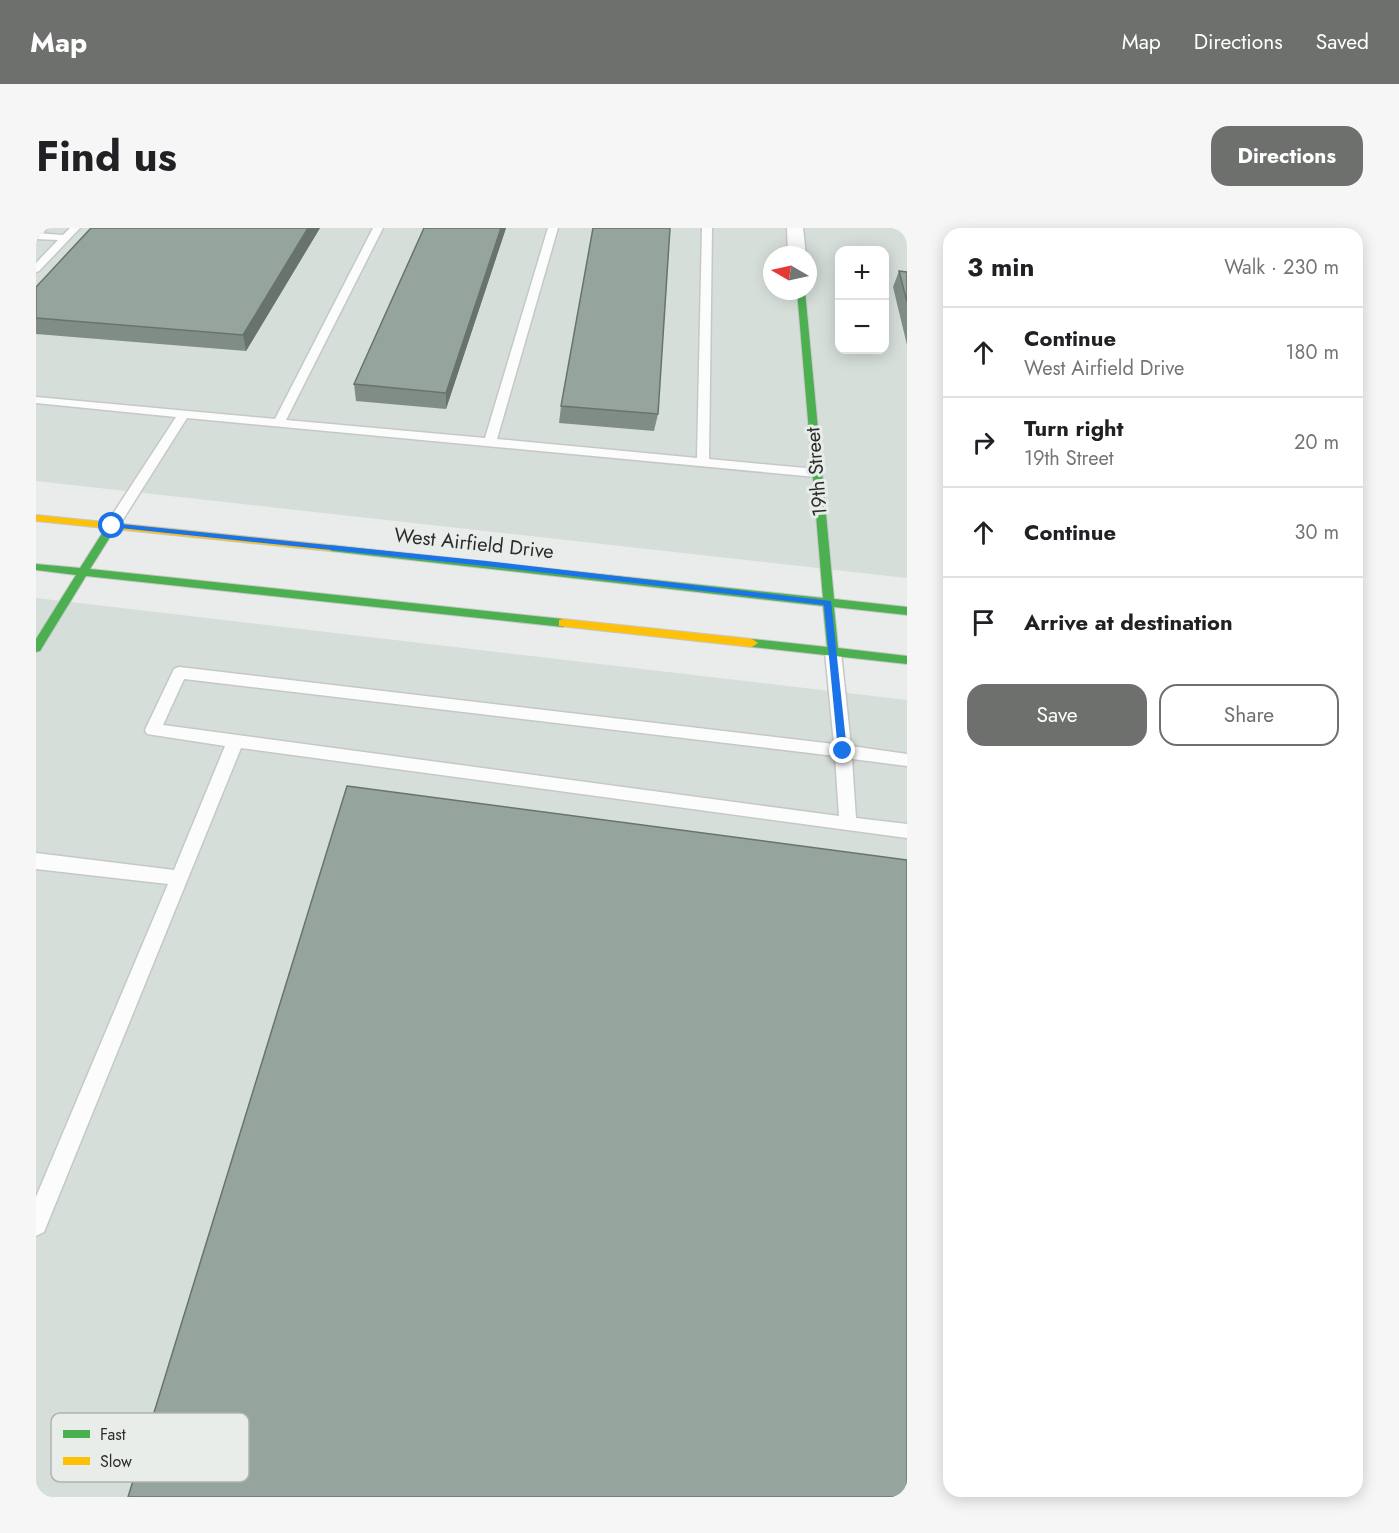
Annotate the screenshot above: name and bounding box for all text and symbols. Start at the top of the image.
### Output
text: Map [30,22,87,63]
text: Map [1122,27,1161,57]
text: Directions [1194,27,1283,57]
text: Saved [1316,27,1369,57]
text: Find us [36,126,177,187]
button: Directions [1211,126,1363,186]
north arrow [763,246,817,300]
map controls [835,246,889,354]
button: + [835,246,889,300]
text: 3 min [967,248,1034,286]
text: Walk · 230 m [1224,253,1339,282]
button: − [835,300,889,354]
text: Continue [1024,322,1116,354]
icon: ahead [967,336,1000,369]
text: 180 m [1285,338,1339,367]
text: West Airfield Drive [1024,354,1184,383]
text: Turn right [1024,412,1124,444]
street label: 19th Street [798,426,835,518]
icon: right [967,426,1000,459]
text: 20 m [1294,428,1339,457]
text: 19th Street [1024,444,1114,473]
route start [98,512,124,538]
icon: ahead [967,516,1000,549]
text: Continue [1024,516,1116,548]
text: 30 m [1294,518,1339,547]
street label: West Airfield Drive [393,521,555,566]
icon: arrive [967,606,1000,639]
text: Arrive at destination [1024,606,1233,638]
button: Save [967,684,1147,746]
button: Share [1159,684,1339,746]
route end [829,737,855,763]
legend [51,1413,249,1482]
text: Fast [100,1423,126,1446]
text: Slow [100,1450,132,1473]

